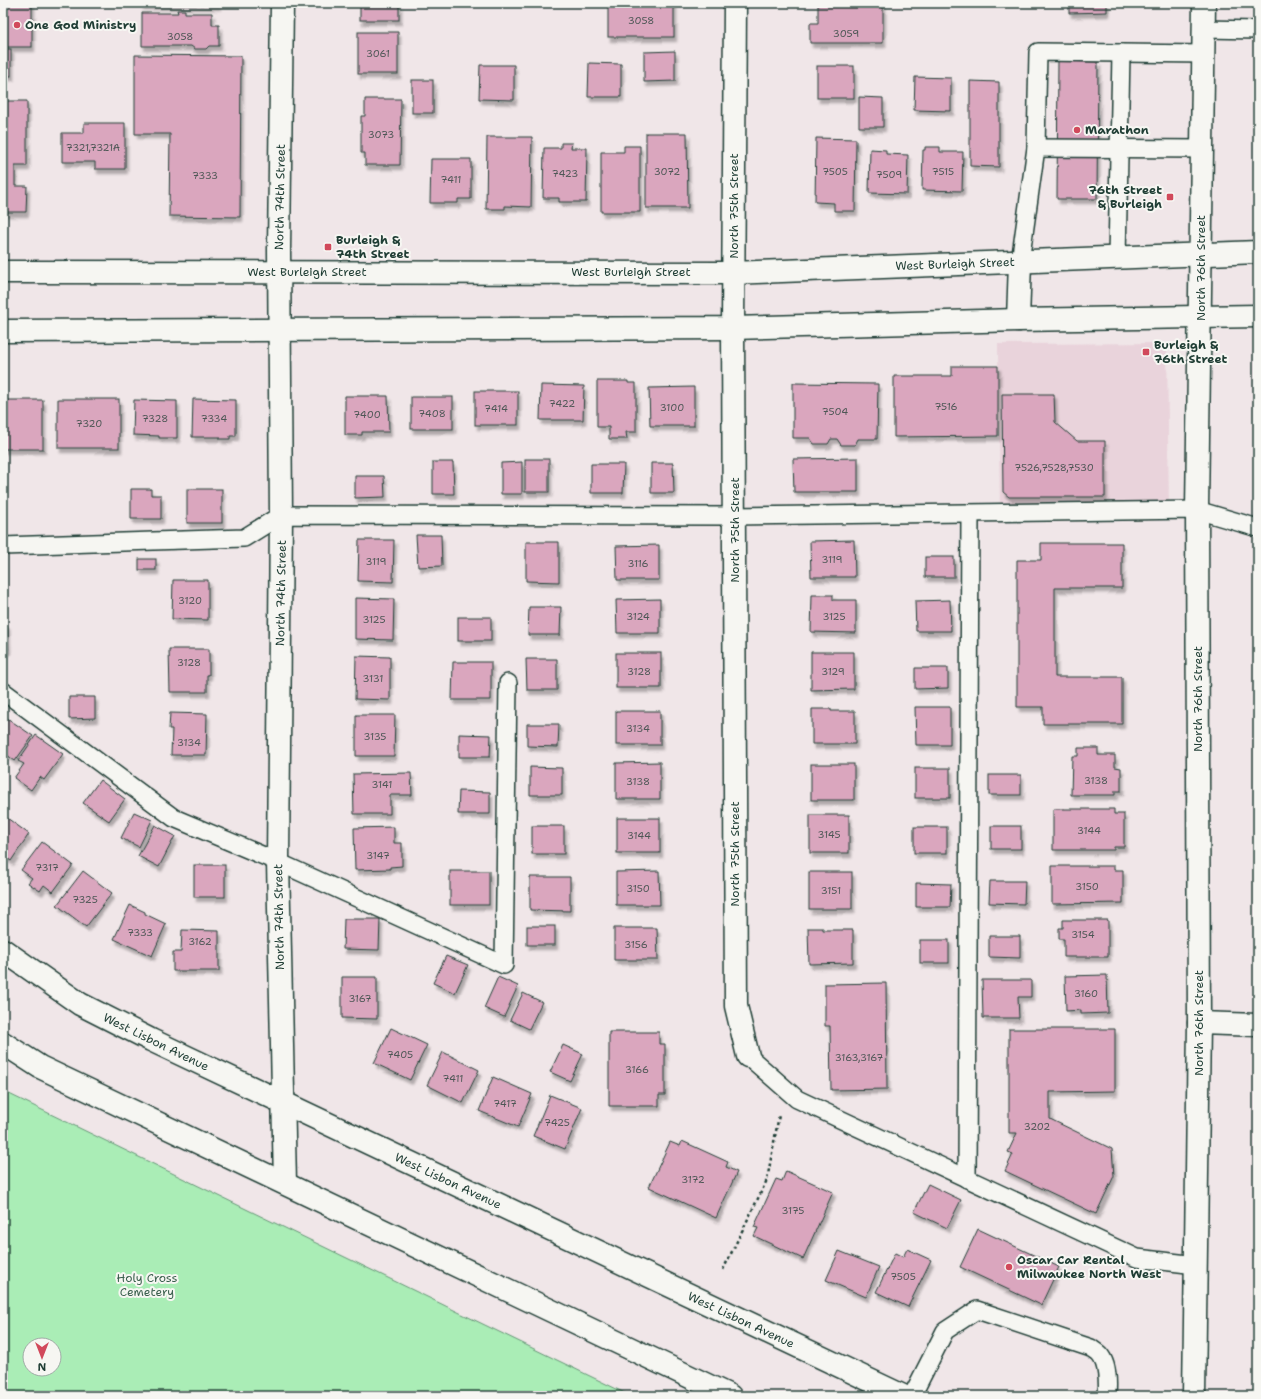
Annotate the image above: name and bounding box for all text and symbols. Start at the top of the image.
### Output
house number: 3058 [628,14,654,27]
place label: One God Ministry [25,17,136,33]
marker: One God Ministry [12,20,22,30]
house number: 3059 [833,27,859,40]
house number: 3058 [167,30,193,43]
house number: 3061 [366,47,390,60]
place label: Marathon [1085,122,1149,138]
marker: Marathon [1072,125,1082,135]
house number: 3073 [368,128,394,141]
house number: 7321,7321A [66,141,120,154]
street label: North 74th Street [271,144,289,250]
street label: North 75th Street [726,153,742,259]
house number: 3072 [654,165,680,178]
house number: 7505 [822,165,848,178]
house number: 7515 [932,165,954,178]
house number: 7423 [552,167,578,180]
house number: 7509 [876,168,902,181]
house number: 7333 [192,169,218,182]
house number: 7411 [440,173,462,186]
place label: 76th Street & Burleigh [1089,182,1162,212]
marker: 76th Street & Burleigh [1165,192,1175,202]
street label: North 76th Street [1193,215,1209,321]
place label: Burleigh & 74th Street [336,232,410,262]
marker: Burleigh & 74th Street [323,242,333,252]
street label: West Burleigh Street [895,254,1015,274]
street label: West Burleigh Street [247,264,367,280]
street label: West Burleigh Street [571,264,691,280]
place label: Burleigh & 76th Street [1154,337,1228,367]
marker: Burleigh & 76th Street [1141,347,1151,357]
house number: 7422 [549,397,575,410]
house number: 7516 [934,400,958,413]
house number: 3100 [660,401,684,414]
house number: 7414 [484,402,508,415]
house number: 7504 [822,405,848,418]
house number: 7408 [418,407,446,420]
house number: 7400 [353,408,381,421]
house number: 7328 [142,412,168,425]
house number: 7334 [201,412,227,425]
house number: 7320 [76,417,102,430]
house number: 7526,7528,7530 [1014,461,1094,474]
street label: North 75th Street [727,477,743,583]
street label: North 74th Street [272,540,290,646]
house number: 3119 [821,553,843,566]
house number: 3119 [365,555,387,568]
house number: 3116 [627,557,649,570]
house number: 3120 [178,594,202,607]
house number: 3124 [626,610,650,623]
house number: 3125 [822,610,846,623]
house number: 3125 [362,613,386,626]
street label: North 76th Street [1190,646,1206,752]
house number: 3128 [177,656,201,669]
house number: 3128 [627,665,651,678]
house number: 3129 [821,665,845,678]
house number: 3131 [363,672,383,685]
house number: 3134 [626,722,650,735]
house number: 3135 [364,730,387,743]
house number: 3134 [177,736,201,749]
house number: 3138 [1084,774,1108,787]
house number: 3138 [626,775,650,788]
house number: 3141 [372,778,392,791]
street label: North 75th Street [727,801,743,907]
house number: 3144 [1077,824,1101,837]
house number: 3145 [817,828,841,841]
house number: 3144 [627,829,651,842]
house number: 3147 [366,849,390,862]
house number: 7317 [35,861,59,874]
street label: North 74th Street [270,864,288,970]
house number: 3150 [1075,880,1099,893]
house number: 3150 [626,882,650,895]
house number: 3151 [821,884,841,897]
house number: 7325 [72,893,98,906]
house number: 7333 [127,926,153,939]
house number: 3154 [1071,928,1095,941]
house number: 3162 [188,935,212,948]
house number: 3156 [624,938,648,951]
street label: North 76th Street [1191,970,1207,1076]
house number: 3160 [1074,987,1098,1000]
house number: 3167 [348,992,372,1005]
street label: West Lisbon Avenue [100,1009,212,1075]
house number: 7405 [387,1048,413,1061]
house number: 3163,3167 [835,1051,883,1064]
house number: 3166 [625,1063,649,1076]
house number: 7411 [442,1072,464,1085]
house number: 7417 [493,1097,517,1110]
house number: 7425 [544,1116,570,1129]
house number: 3202 [1024,1120,1050,1133]
street label: West Lisbon Avenue [392,1149,504,1213]
house number: 3172 [681,1173,705,1186]
house number: 3175 [782,1204,804,1217]
place label: Oscar Car Rental Milwaukee North West [1017,1252,1161,1282]
marker: Oscar Car Rental Milwaukee North West [1004,1262,1014,1272]
park label: Holy Cross Cemetery [117,1270,178,1300]
house number: 7505 [890,1270,916,1283]
street label: West Lisbon Avenue [685,1288,797,1352]
north arrow [22,1337,62,1377]
text: N [37,1359,46,1374]

